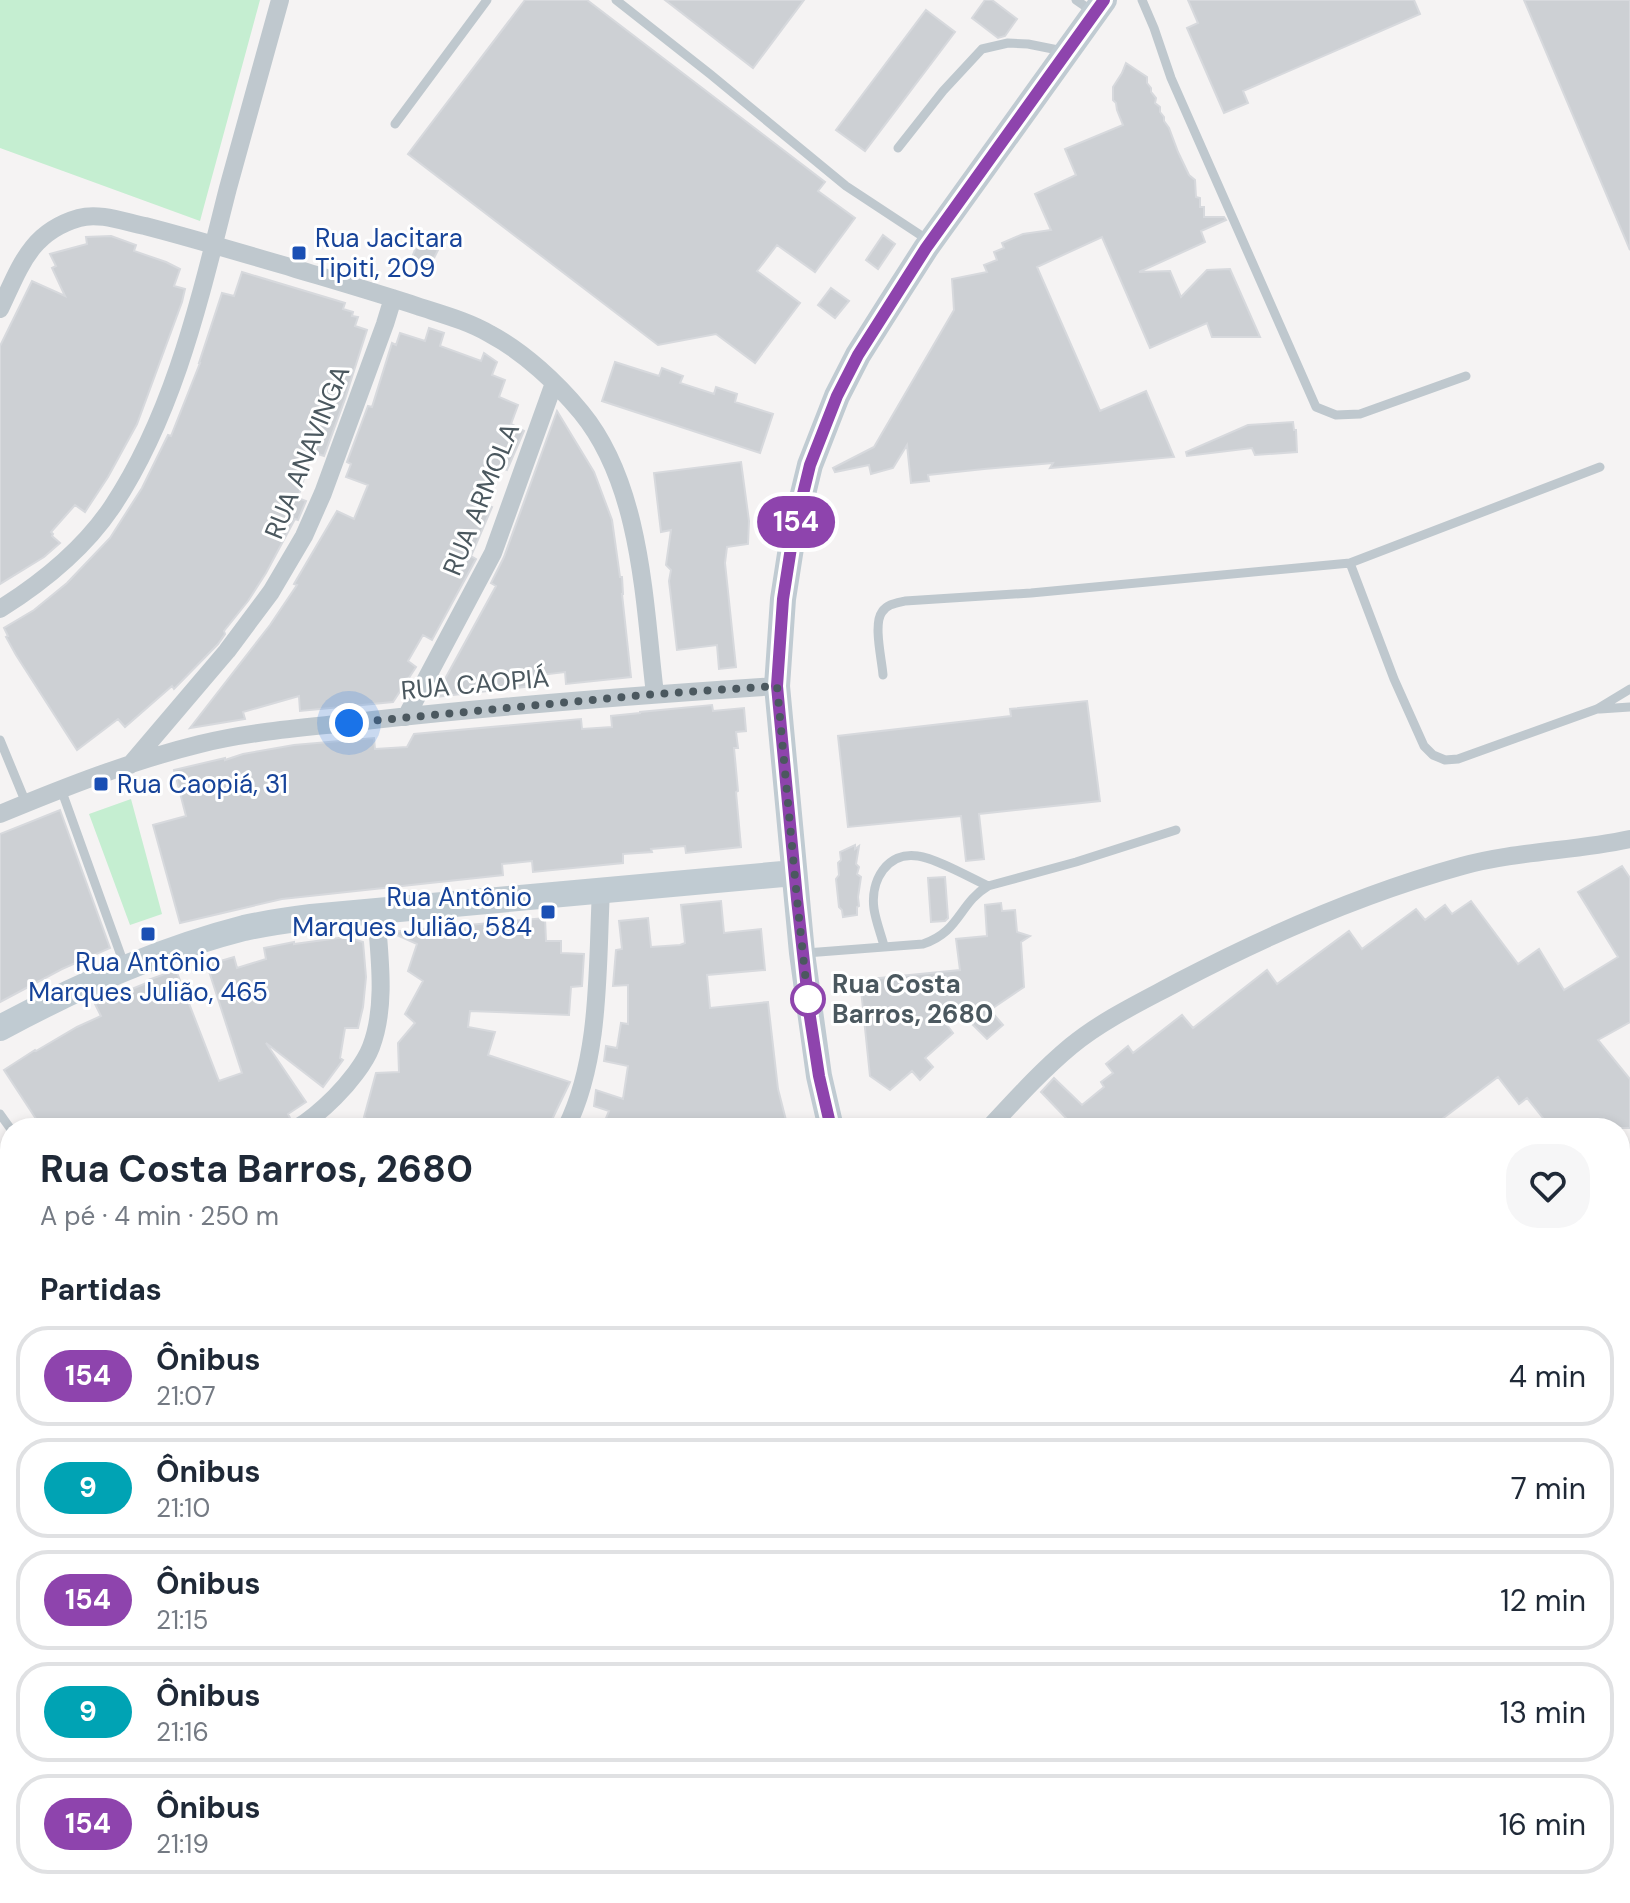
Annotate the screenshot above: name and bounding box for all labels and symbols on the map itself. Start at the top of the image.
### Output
place label: Rua Jacitara Tipiti, 209 [315,221,463,285]
marker: Rua Jacitara Tipiti, 209 [290,244,308,262]
street label: RUA ANAVINGA [257,360,357,544]
street label: RUA ARMOLA [435,418,527,580]
line badge: 154 [750,496,842,548]
street label: RUA CAOPIÁ [399,661,551,707]
your location [329,703,369,743]
place label: Rua Caopiá, 31 [117,767,288,801]
marker: Rua Caopiá, 31 [92,775,110,793]
place label: Rua Antônio Marques Julião, 584 [292,880,532,944]
marker: Rua Antônio Marques Julião, 584 [539,903,557,921]
marker: Rua Antônio Marques Julião, 465 [139,925,157,943]
place label: Rua Antônio Marques Julião, 465 [28,945,268,1009]
place label: Rua Costa Barros, 2680 [832,967,993,1031]
marker: Rua Costa Barros, 2680 [791,982,825,1016]

